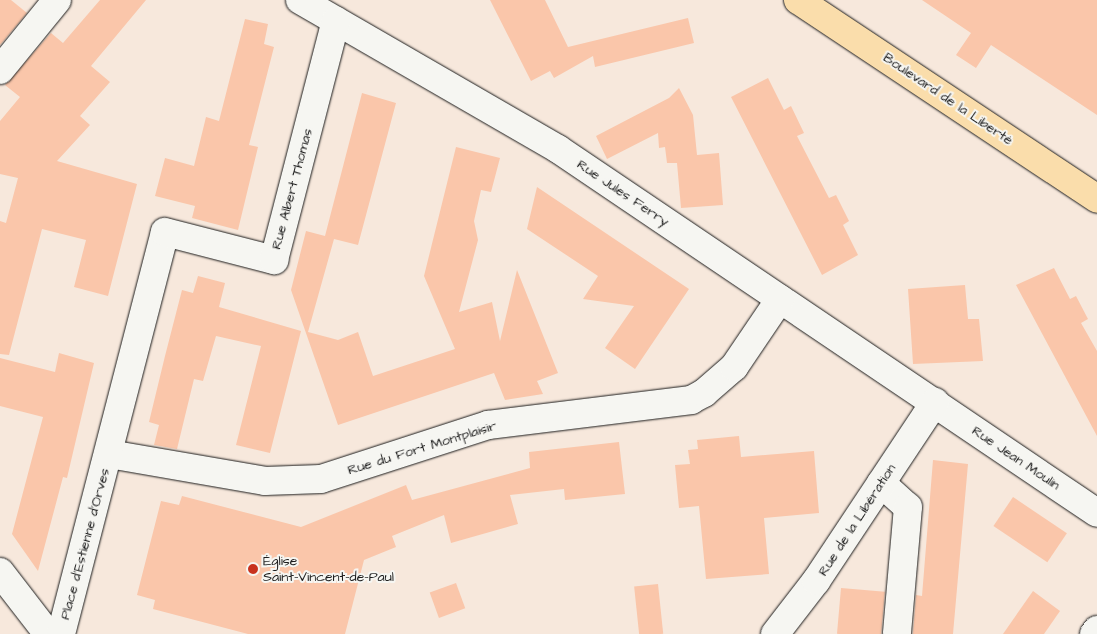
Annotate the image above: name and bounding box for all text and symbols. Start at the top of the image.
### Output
street label: Boulevard de la Liberté [880,49,1016,149]
street label: Rue Albert Thomas [268,127,316,251]
street label: Rue Jules Ferry [574,156,672,230]
street label: Rue du Fort Montplaisir [345,417,499,479]
street label: Rue Jean Moulin [969,422,1063,494]
street label: Rue de la Libération [814,461,900,579]
street label: Place d’Estienne d’Orves [57,466,113,622]
place label: Église Saint-Vincent-de-Paul [263,553,394,586]
marker: Église Saint-Vincent-de-Paul [247,563,259,575]

